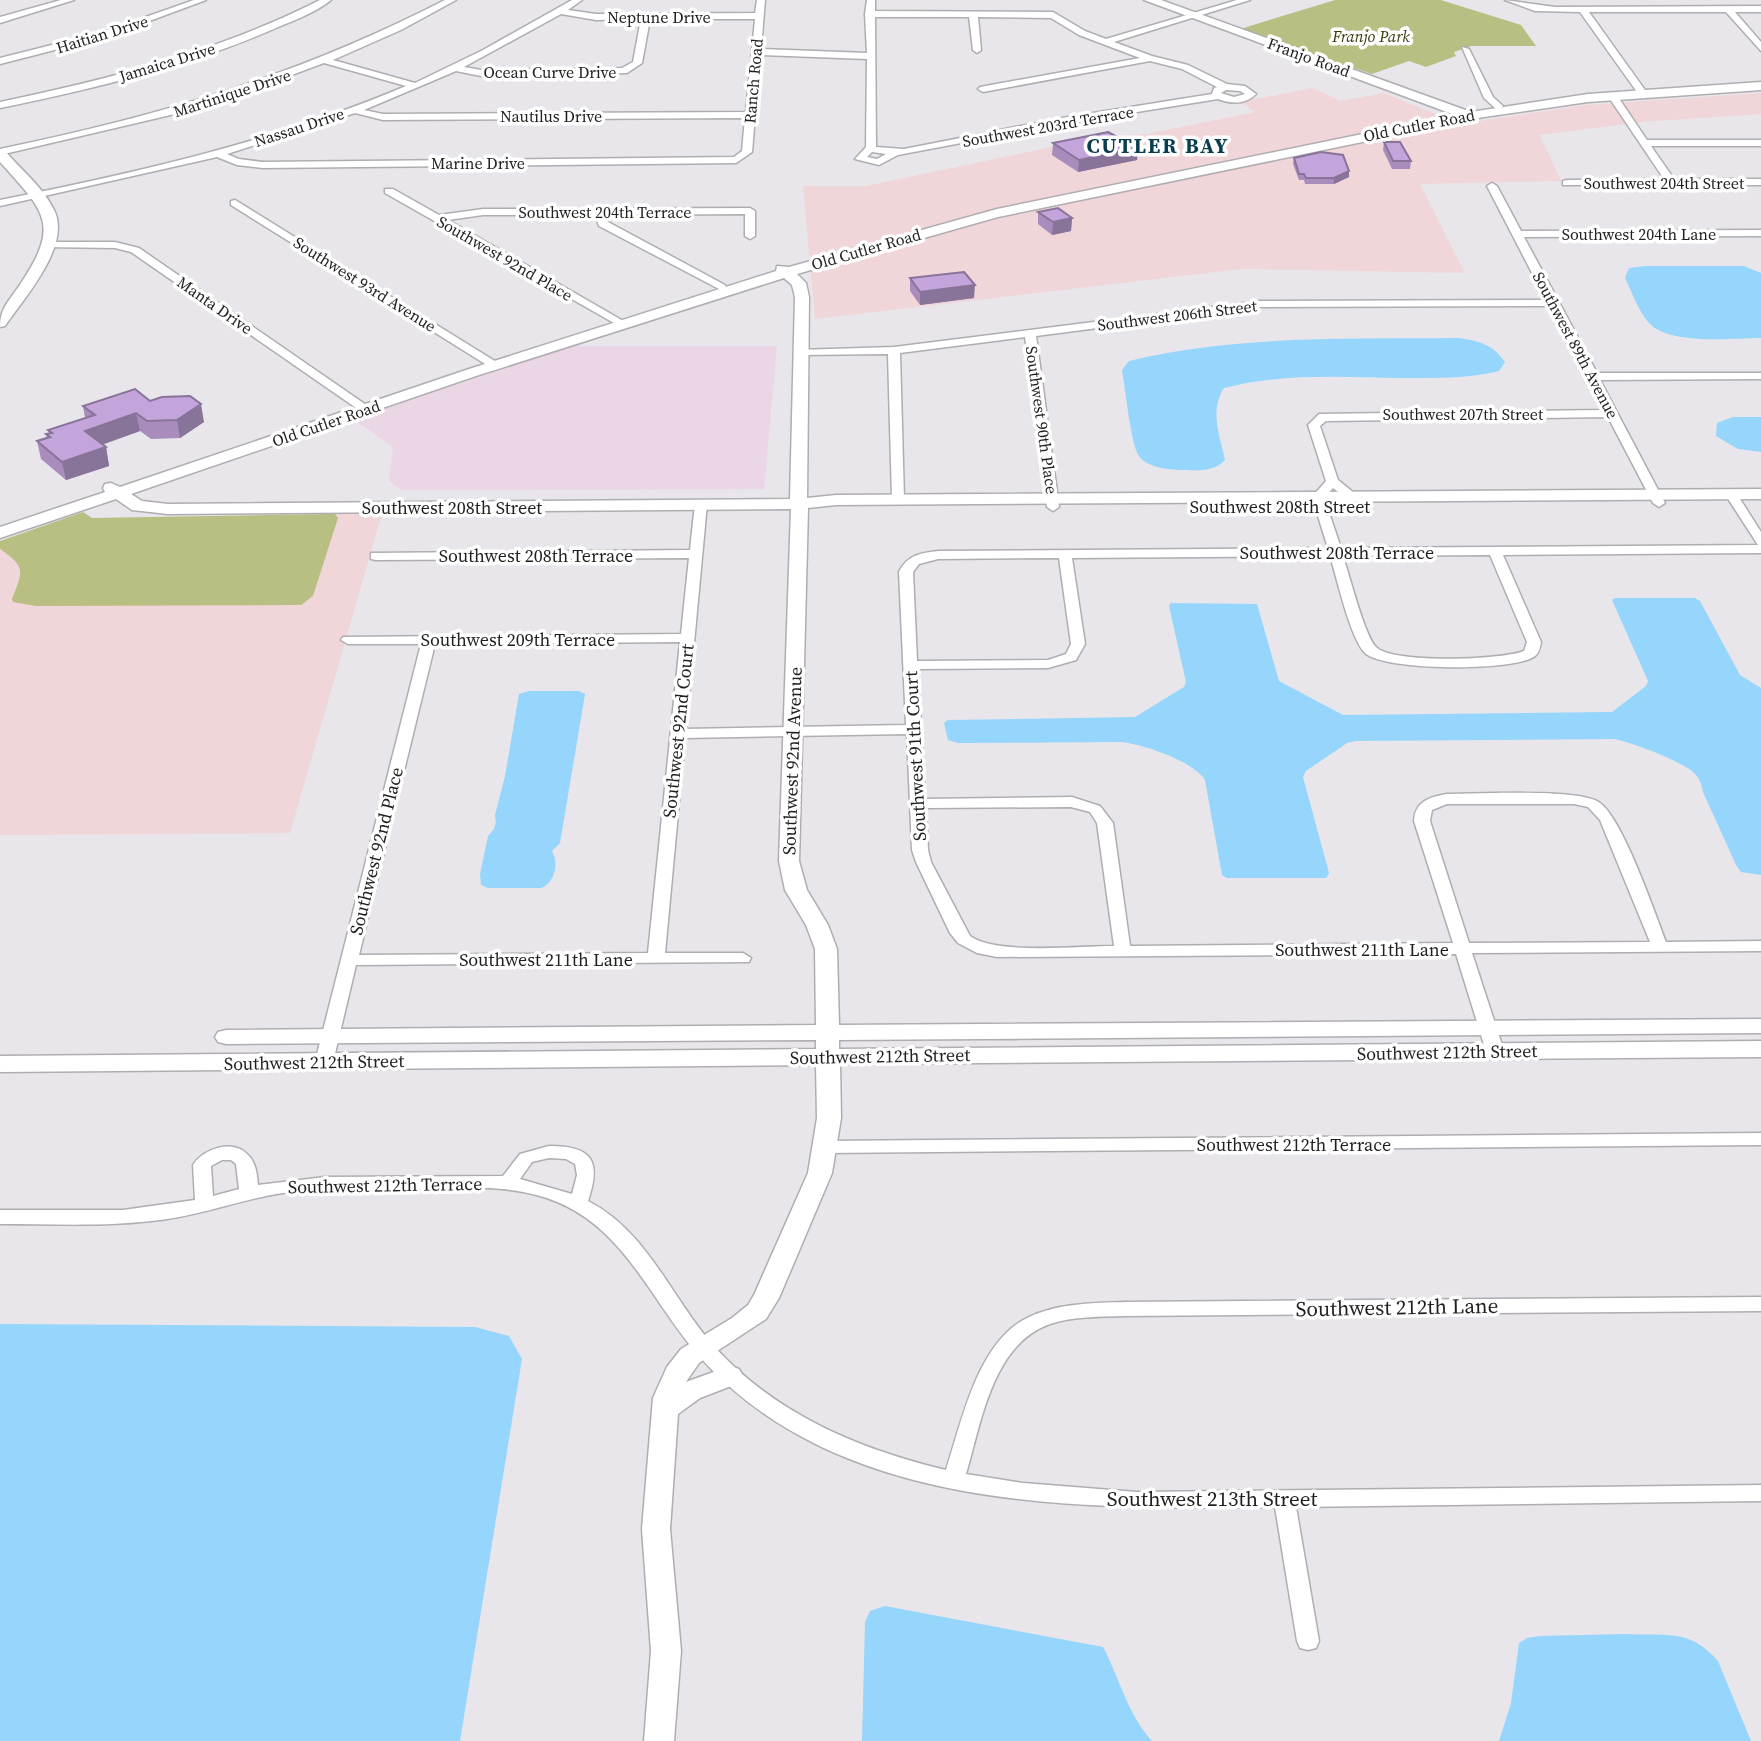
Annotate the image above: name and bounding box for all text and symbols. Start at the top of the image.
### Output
street label: Neptune Drive [607,6,711,28]
street label: Haitian Drive [53,10,151,58]
park label: Franjo Park [1331,25,1410,47]
street label: Franjo Road [1265,32,1353,82]
street label: Jamaica Drive [115,37,218,87]
street label: Ranch Road [738,37,768,125]
street label: Ocean Curve Drive [483,61,617,83]
street label: Martinique Drive [170,64,294,122]
street label: Southwest 203rd Terrace [961,100,1135,152]
street label: Nassau Drive [251,102,347,152]
street label: Old Cutler Road [1361,103,1477,147]
street label: Nautilus Drive [500,105,602,127]
district label: CUTLER BAY [1087,131,1229,160]
street label: Marine Drive [431,152,525,174]
street label: Southwest 204th Street [1584,172,1745,194]
street label: Southwest 204th Terrace [519,201,691,223]
street label: Southwest 92nd Place [433,210,577,306]
street label: Old Cutler Road [809,223,923,275]
street label: Southwest 204th Lane [1562,223,1716,245]
street label: Southwest 93rd Avenue [289,231,441,337]
street label: Southwest 89th Avenue [1528,268,1624,422]
street label: Manta Drive [173,271,257,339]
street label: Southwest 206th Street [1096,294,1259,336]
street label: Southwest 90th Place [1021,345,1063,495]
street label: Old Cutler Road [269,394,383,452]
street label: Southwest 207th Street [1383,403,1544,425]
street label: Southwest 208th Street [1190,494,1370,519]
street label: Southwest 208th Street [362,495,542,520]
street label: Southwest 208th Terrace [1240,540,1434,565]
street label: Southwest 208th Terrace [439,543,633,568]
street label: Southwest 209th Terrace [421,627,615,652]
street label: Southwest 92nd Court [656,643,700,819]
street label: Southwest 92nd Avenue [776,666,808,856]
street label: Southwest 91th Court [898,670,932,842]
street label: Southwest 92nd Place [343,764,409,938]
street label: Southwest 211th Lane [1275,937,1449,962]
street label: Southwest 211th Lane [459,947,633,972]
street label: Southwest 212th Street [1357,1038,1538,1066]
street label: Southwest 212th Street [790,1042,971,1070]
street label: Southwest 212th Street [224,1048,405,1076]
street label: Southwest 212th Terrace [1197,1132,1391,1157]
street label: Southwest 212th Terrace [288,1171,482,1199]
street label: Southwest 212th Lane [1295,1291,1499,1323]
street label: Southwest 213th Street [1107,1484,1317,1513]

